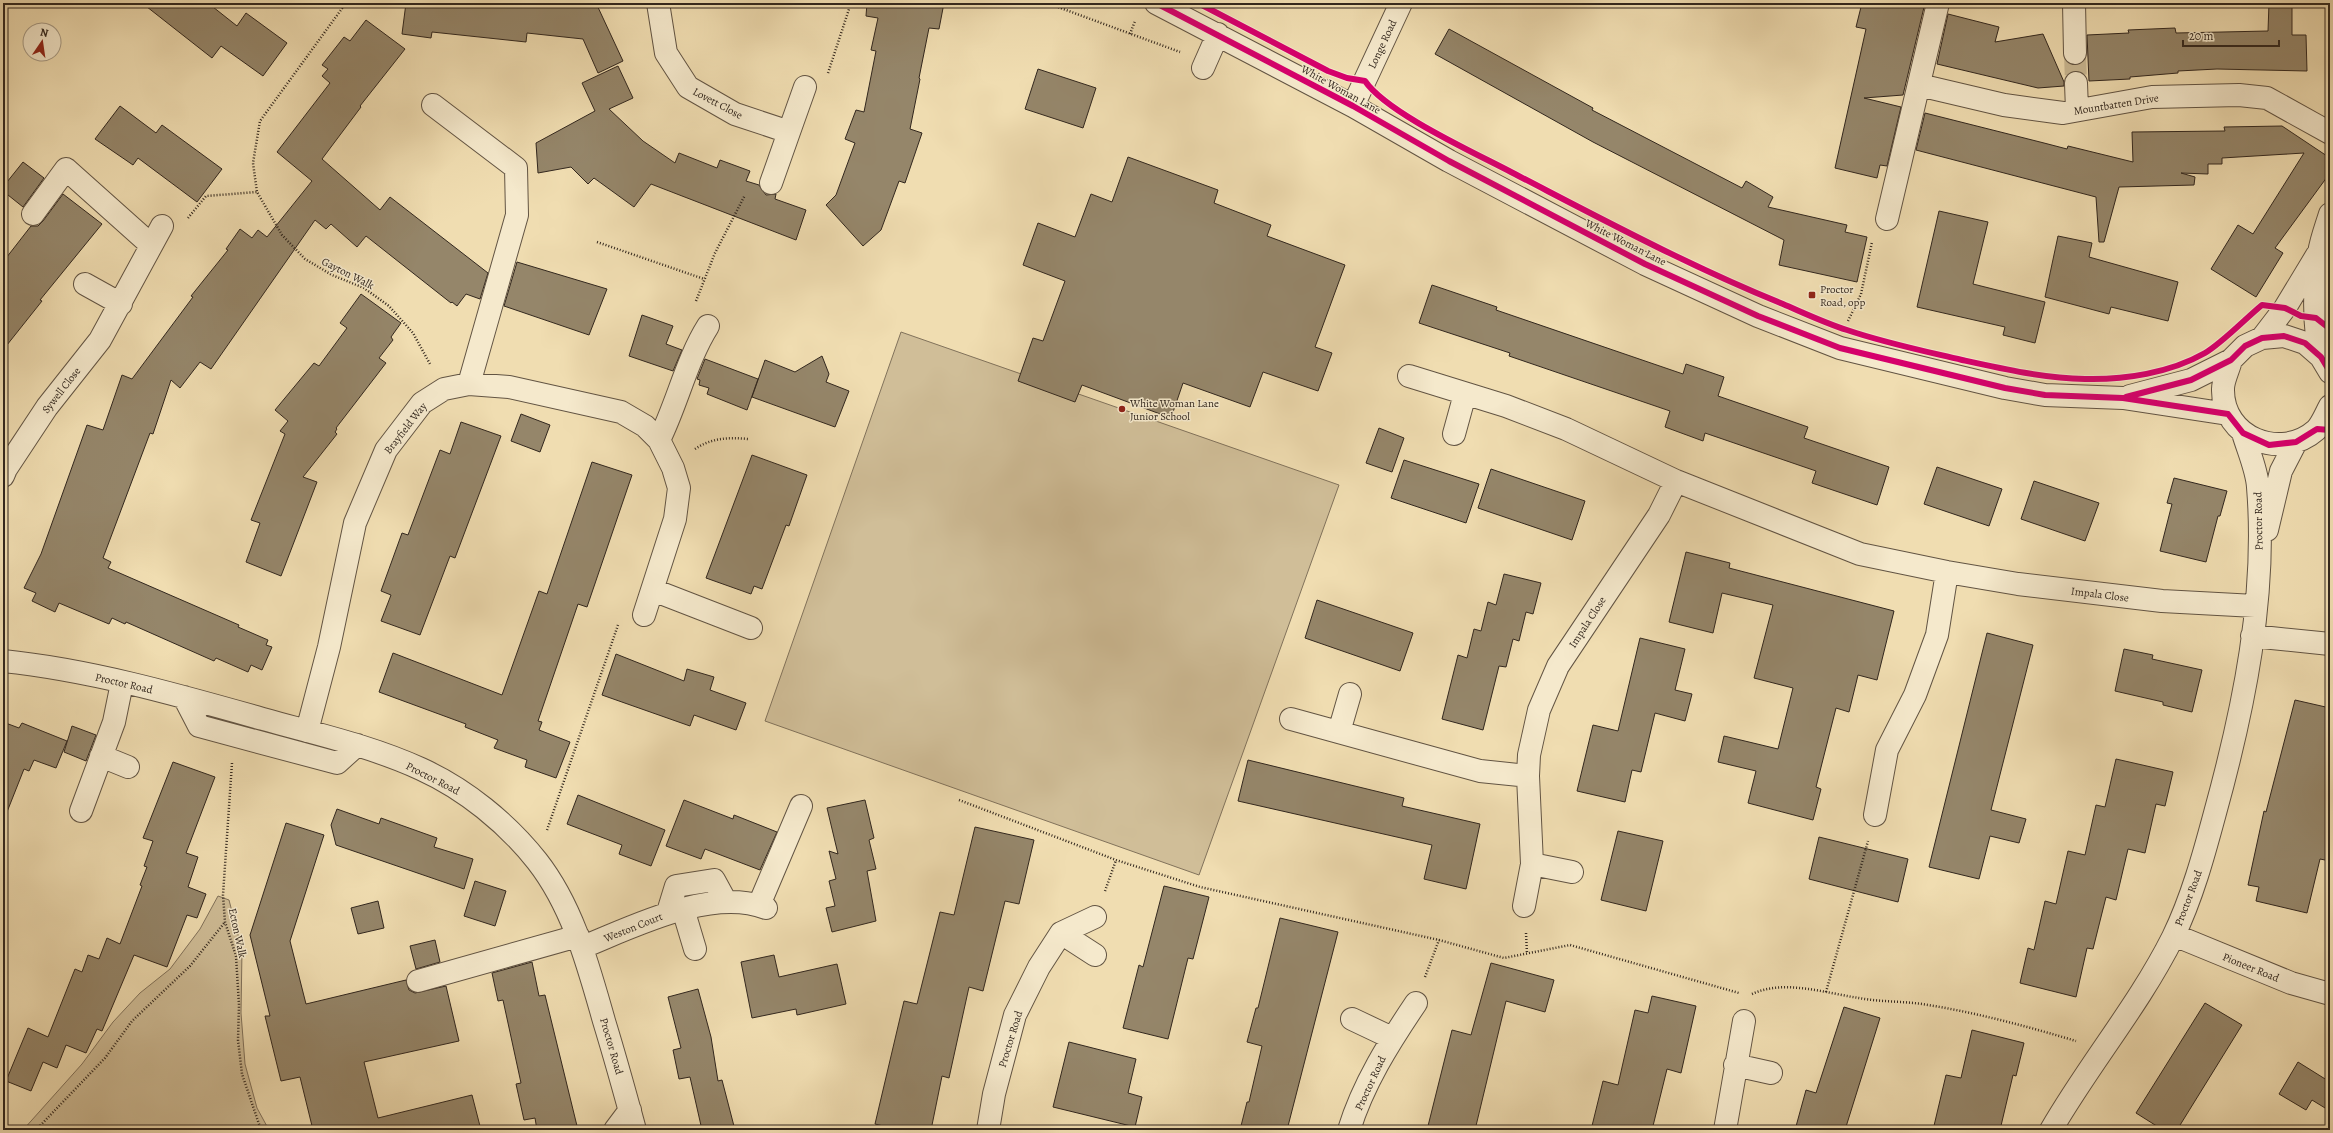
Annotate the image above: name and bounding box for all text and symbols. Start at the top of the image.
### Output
street label: Longe Road [1365,17,1400,71]
north arrow [22,22,62,62]
scale bar [2183,22,2279,48]
text: N [39,25,50,41]
text: 20 m [2189,28,2213,44]
street label: White Woman Lane [1297,61,1383,118]
street label: Lovett Close [690,84,745,123]
street label: Mountbatten Drive [2072,90,2160,119]
street label: White Woman Lane [1582,215,1669,269]
street label: Gayton Walk [319,254,377,293]
place label: Proctor Road, opp [1820,282,1865,310]
marker: Proctor Road, opp [1807,290,1817,300]
street label: Sywell Close [39,364,84,417]
place label: White Woman Lane Junior School [1129,396,1219,424]
street label: Brayfield Way [380,399,430,457]
marker: White Woman Lane Junior School [1117,404,1127,414]
street label: Proctor Road [2250,491,2267,550]
street label: Impala Close [2070,583,2130,606]
street label: Impala Close [1565,594,1610,651]
street label: Proctor Road [94,670,154,697]
street label: Proctor Road [403,758,462,798]
street label: Proctor Road [2171,868,2206,928]
street label: Ecton Walk [225,907,250,960]
street label: Weston Court [601,909,665,946]
street label: Pioneer Road [2220,949,2281,986]
street label: Proctor Road [995,1009,1026,1069]
street label: Proctor Road [596,1016,627,1076]
street label: Proctor Road [1351,1053,1390,1113]

